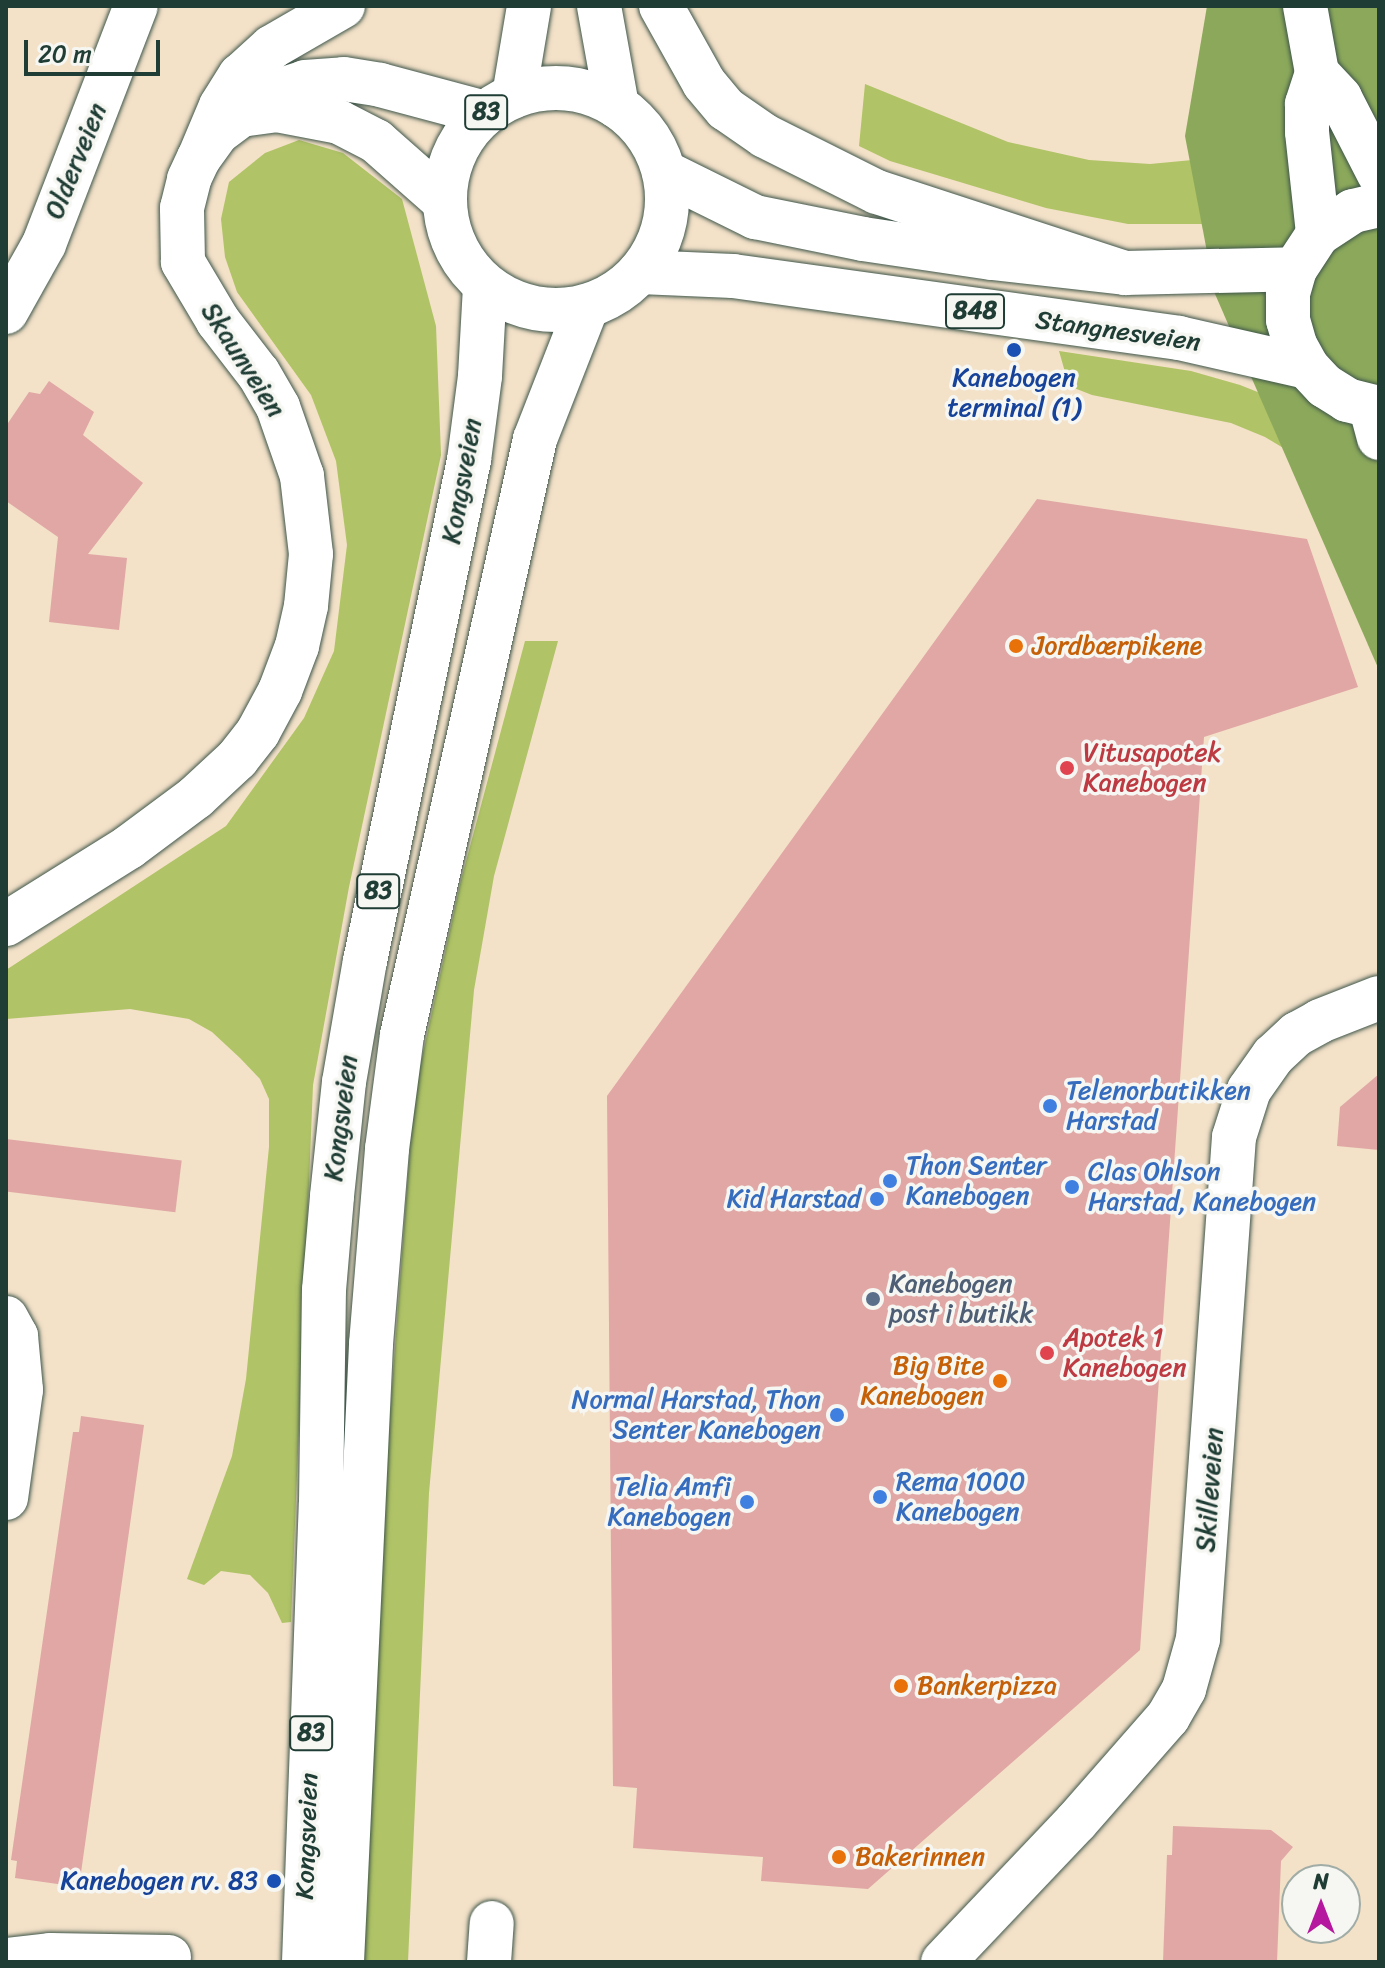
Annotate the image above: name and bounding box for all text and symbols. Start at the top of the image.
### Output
scale bar [28,24,164,74]
text: 20 m [38,33,92,75]
road number: 83 [464,92,508,132]
street label: Olderveien [39,99,113,223]
road number: 848 [945,291,1005,331]
street label: Skaunveien [194,297,292,423]
street label: Stangnesveien [1033,304,1203,358]
marker: Kanebogen terminal (1) [1005,341,1023,359]
place label: Kanebogen terminal (1) [947,362,1081,424]
street label: Kongsveien [436,416,488,546]
place label: Jordbærpikene [1032,630,1202,662]
marker: Jordbærpikene [1007,637,1025,655]
place label: Vitusapotek Kanebogen [1083,737,1221,798]
marker: Vitusapotek Kanebogen [1058,759,1076,777]
road number: 83 [356,871,400,911]
street label: Kongsveien [318,1053,364,1183]
place label: Telenorbutikken Harstad [1066,1075,1251,1136]
marker: Telenorbutikken Harstad [1041,1097,1059,1115]
place label: Thon Senter Kanebogen [906,1150,1047,1212]
place label: Clas Ohlson Harstad, Kanebogen [1088,1156,1317,1218]
marker: Thon Senter Kanebogen [881,1172,899,1190]
marker: Clas Ohlson Harstad, Kanebogen [1063,1178,1081,1196]
place label: Kid Harstad [726,1183,861,1215]
marker: Kid Harstad [868,1190,886,1208]
place label: Kanebogen post i butikk [889,1268,1033,1330]
marker: Kanebogen post i butikk [864,1290,882,1308]
place label: Apotek 1 Kanebogen [1063,1322,1186,1384]
marker: Apotek 1 Kanebogen [1038,1344,1056,1362]
place label: Big Bite Kanebogen [861,1350,984,1412]
marker: Big Bite Kanebogen [991,1372,1009,1390]
place label: Normal Harstad, Thon Senter Kanebogen [572,1384,821,1446]
marker: Normal Harstad, Thon Senter Kanebogen [828,1406,846,1424]
street label: Skilleveien [1190,1427,1230,1553]
place label: Rema 1000 Kanebogen [896,1466,1025,1528]
place label: Telia Amfi Kanebogen [608,1471,731,1532]
marker: Rema 1000 Kanebogen [871,1488,889,1506]
marker: Telia Amfi Kanebogen [738,1493,756,1511]
place label: Bankerpizza [917,1670,1057,1702]
marker: Bankerpizza [892,1677,910,1695]
road number: 83 [289,1713,333,1753]
street label: Kongsveien [289,1772,325,1900]
place label: Bakerinnen [855,1841,985,1873]
marker: Bakerinnen [830,1848,848,1866]
text: N [1313,1862,1329,1901]
north arrow [1281,1864,1361,1944]
place label: Kanebogen rv. 83 [60,1865,258,1897]
marker: Kanebogen rv. 83 [265,1872,283,1890]

